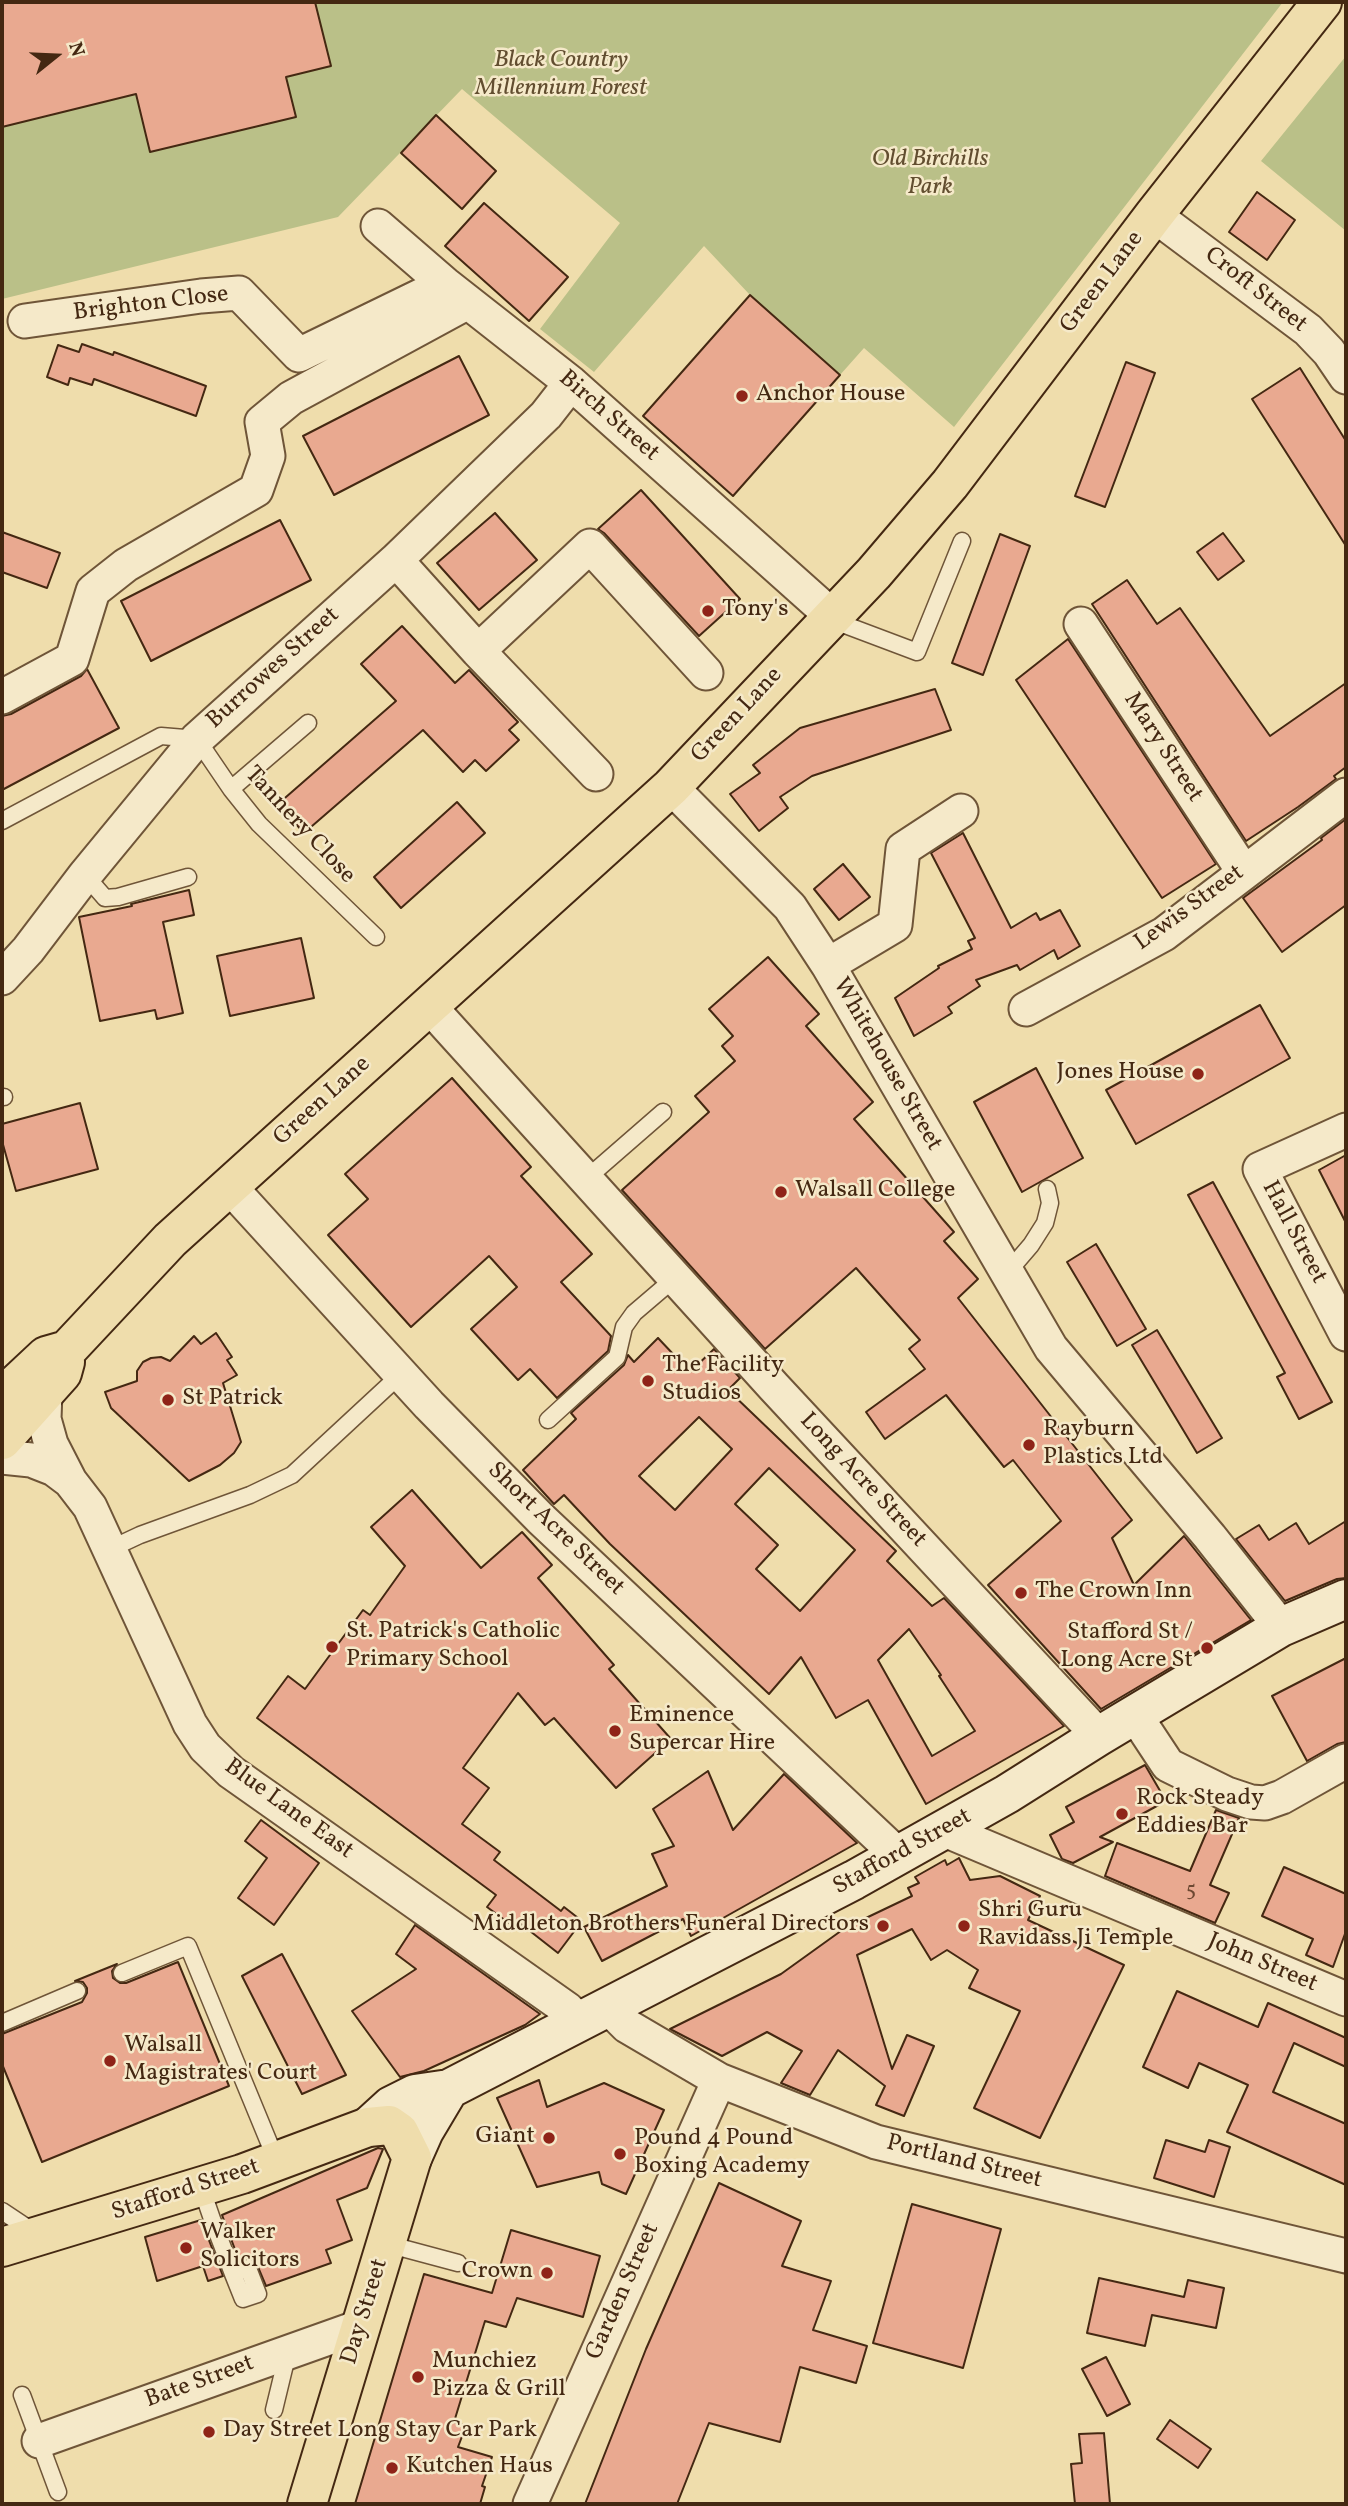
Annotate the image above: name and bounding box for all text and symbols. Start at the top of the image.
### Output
north arrow [21,21,91,91]
text: N [61,39,90,60]
park label: Black Country Millennium Forest [475,48,647,104]
park label: Old Birchills Park [872,147,988,203]
street label: Green Lane [1055,226,1151,340]
street label: Croft Street [1198,242,1312,340]
street label: Brighton Close [72,281,230,329]
street label: Birch Street [552,365,664,469]
place label: Anchor House [756,382,905,410]
marker: Anchor House [734,388,750,404]
place label: Tony's [722,597,789,625]
street label: Burrowes Street [202,602,346,736]
marker: Tony's [700,603,716,619]
street label: Green Lane [686,662,790,770]
street label: Mary Street [1116,688,1208,808]
street label: Tannery Close [237,761,361,891]
street label: Lewis Street [1130,860,1250,958]
street label: Whitehouse Street [825,973,947,1157]
street label: Green Lane [269,1051,377,1153]
place label: Jones House [1057,1060,1184,1088]
marker: Jones House [1190,1066,1206,1082]
street label: Hall Street [1254,1177,1332,1289]
place label: Walsall College [795,1178,955,1206]
marker: Walsall College [773,1184,789,1200]
place label: The Facility Studios [662,1353,784,1409]
marker: The Facility Studios [640,1373,656,1389]
place label: St Patrick [182,1386,283,1414]
marker: St Patrick [160,1392,176,1408]
street label: Long Acre Street [792,1408,932,1554]
place label: Rayburn Plastics Ltd [1043,1417,1163,1473]
marker: Rayburn Plastics Ltd [1021,1437,1037,1453]
street label: Short Acre Street [480,1457,630,1603]
place label: The Crown Inn [1035,1579,1192,1607]
marker: The Crown Inn [1013,1585,1029,1601]
place label: St. Patrick's Catholic Primary School [346,1619,560,1675]
place label: Stafford St / Long Acre St [1060,1620,1193,1676]
marker: St. Patrick's Catholic Primary School [324,1639,340,1655]
marker: Stafford St / Long Acre St [1199,1640,1215,1656]
place label: Eminence Supercar Hire [629,1703,775,1759]
marker: Eminence Supercar Hire [607,1723,623,1739]
street label: Blue Lane East [218,1753,358,1867]
place label: Rock Steady Eddies Bar [1136,1786,1264,1842]
street label: Stafford Street [829,1803,977,1903]
marker: Rock Steady Eddies Bar [1114,1806,1130,1822]
house number: 5 [1186,1878,1196,1904]
place label: Shri Guru Ravidass Ji Temple [978,1898,1173,1954]
place label: Middleton Brothers Funeral Directors [473,1912,869,1940]
marker: Middleton Brothers Funeral Directors [875,1918,891,1934]
marker: Shri Guru Ravidass Ji Temple [956,1918,972,1934]
street label: John Street [1203,1928,1321,2000]
place label: Walsall Magistrates' Court [124,2033,317,2089]
marker: Walsall Magistrates' Court [102,2053,118,2069]
place label: Giant [476,2124,535,2152]
place label: Pound 4 Pound Boxing Academy [634,2126,810,2182]
marker: Giant [541,2130,557,2146]
street label: Portland Street [883,2130,1045,2196]
marker: Pound 4 Pound Boxing Academy [612,2146,628,2162]
street label: Stafford Street [108,2154,264,2228]
street label: Garden Street [581,2219,667,2365]
place label: Walker Solicitors [200,2220,299,2276]
marker: Walker Solicitors [178,2240,194,2256]
street label: Day Street [336,2255,396,2369]
place label: Crown [462,2259,533,2287]
marker: Crown [539,2265,555,2281]
place label: Munchiez Pizza & Grill [432,2349,566,2405]
street label: Bate Street [142,2350,258,2416]
marker: Munchiez Pizza & Grill [410,2369,426,2385]
place label: Day Street Long Stay Car Park [223,2418,537,2446]
marker: Day Street Long Stay Car Park [201,2424,217,2440]
place label: Kutchen Haus [406,2454,553,2482]
marker: Kutchen Haus [384,2460,400,2476]

